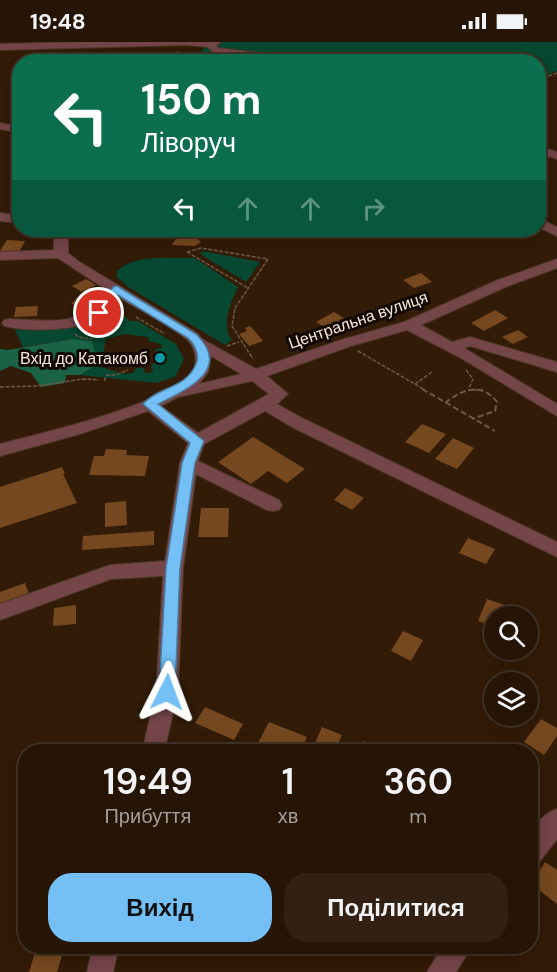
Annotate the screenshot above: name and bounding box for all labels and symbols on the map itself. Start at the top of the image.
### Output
street label: Центральна вулиця [285,286,431,354]
pin [73,287,124,338]
place label: Вхід до Катакомб [20,348,148,369]
marker: Вхід до Катакомб [153,351,167,365]
position arrow [135,660,199,724]

